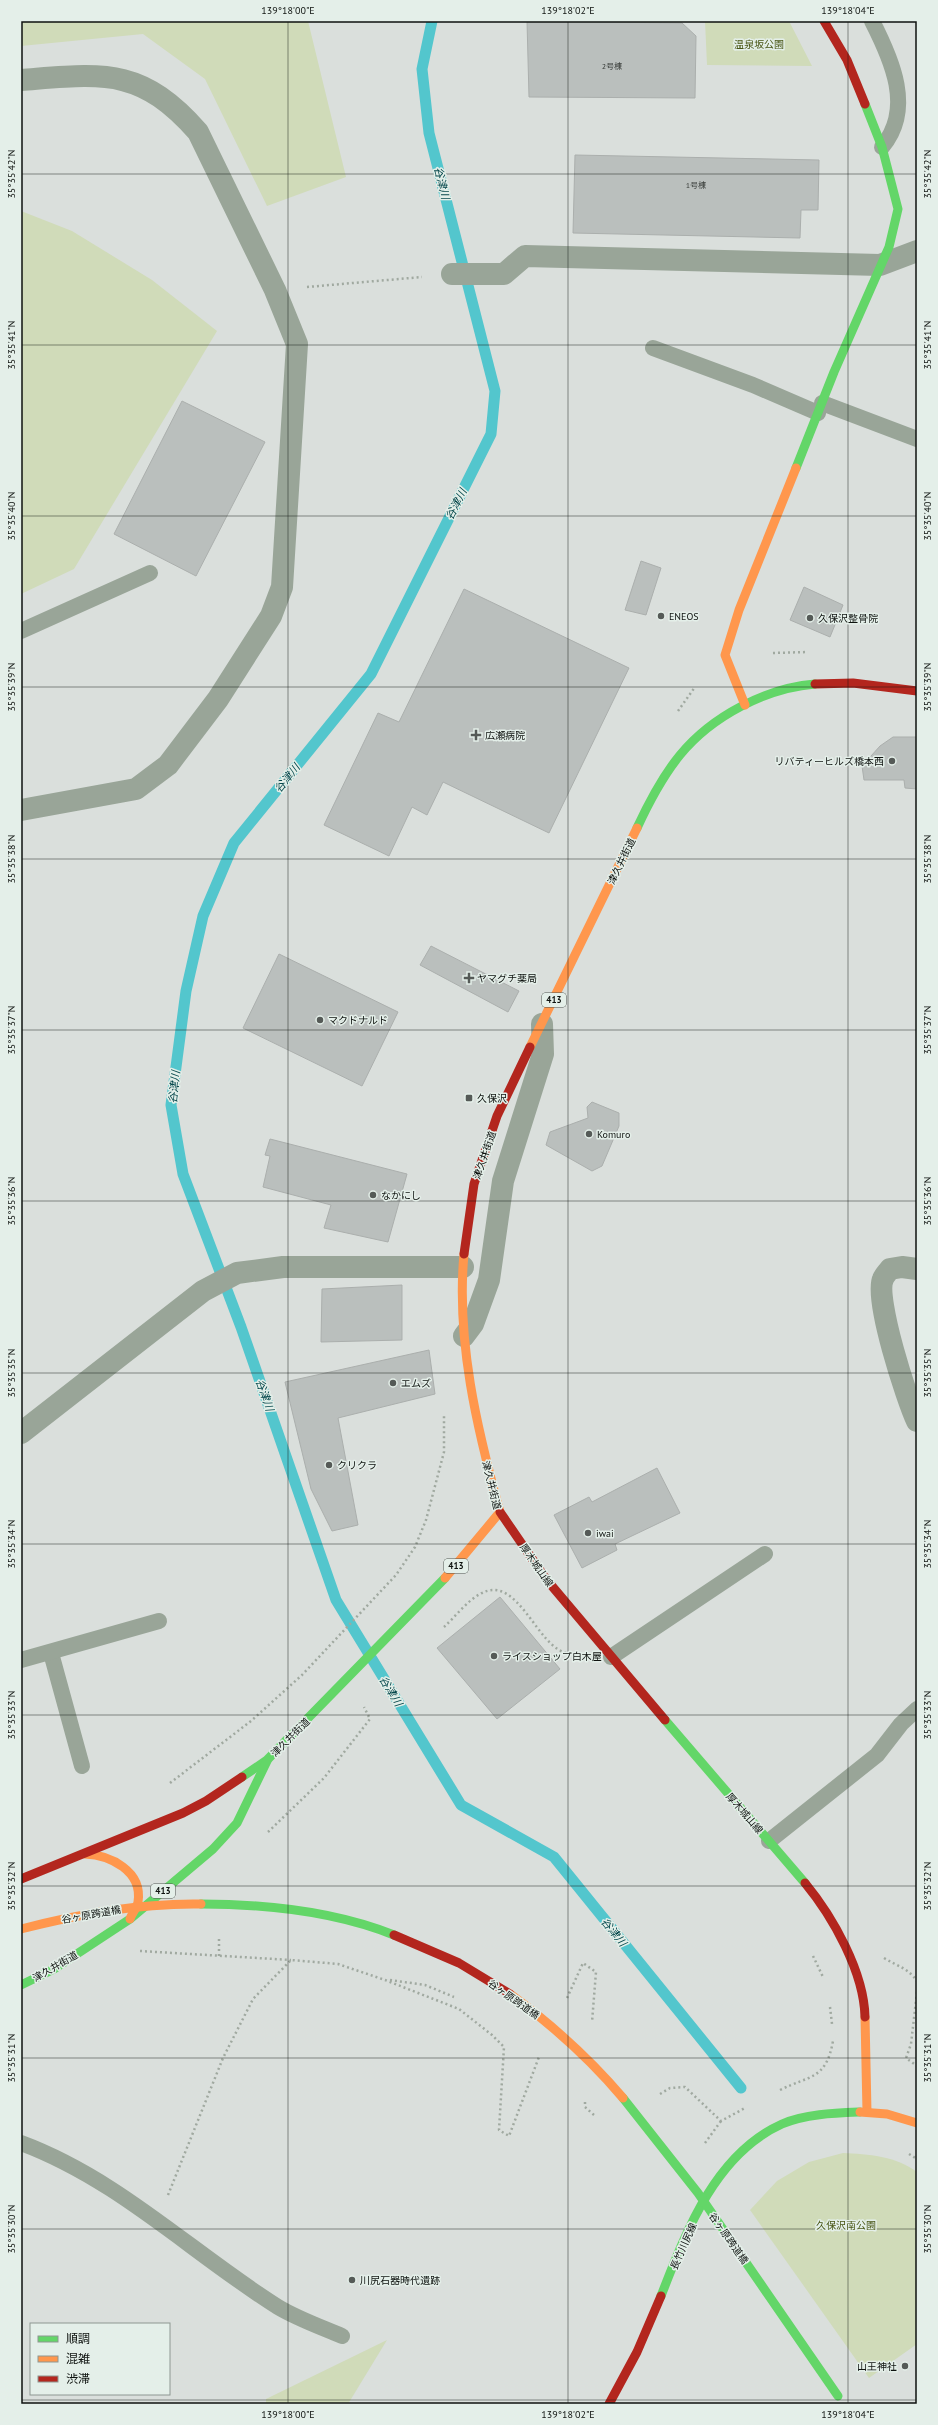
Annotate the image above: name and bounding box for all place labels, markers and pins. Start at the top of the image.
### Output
place label: ENEOS [669,610,699,623]
marker: ENEOS [656,611,666,621]
place label: 久保沢整骨院 [818,612,878,625]
marker: 久保沢整骨院 [805,613,815,623]
marker: 広瀬病院 [470,729,482,741]
place label: 広瀬病院 [485,729,525,742]
place label: リバティーヒルズ橋本西 [775,755,884,768]
marker: リバティーヒルズ橋本西 [887,756,897,766]
place label: ヤマグチ薬局 [477,972,537,985]
marker: ヤマグチ薬局 [464,973,474,983]
place label: マクドナルド [328,1014,388,1027]
marker: マクドナルド [315,1015,325,1025]
place label: 久保沢 [477,1092,507,1105]
marker: 久保沢 [464,1093,474,1103]
place label: Komuro [597,1128,630,1141]
marker: Komuro [584,1129,594,1139]
place label: なかにし [381,1189,421,1202]
marker: なかにし [368,1190,378,1200]
place label: エムズ [401,1377,431,1390]
marker: エムズ [388,1378,398,1388]
place label: クリクラ [337,1459,377,1472]
marker: クリクラ [324,1460,334,1470]
place label: iwai [596,1527,614,1540]
marker: iwai [583,1528,593,1538]
place label: ライスショップ白木屋 [502,1650,602,1663]
marker: ライスショップ白木屋 [489,1651,499,1661]
place label: 川尻石器時代遺跡 [360,2274,440,2287]
marker: 川尻石器時代遺跡 [347,2275,357,2285]
place label: 山王神社 [857,2360,897,2373]
marker: 山王神社 [900,2361,910,2371]

